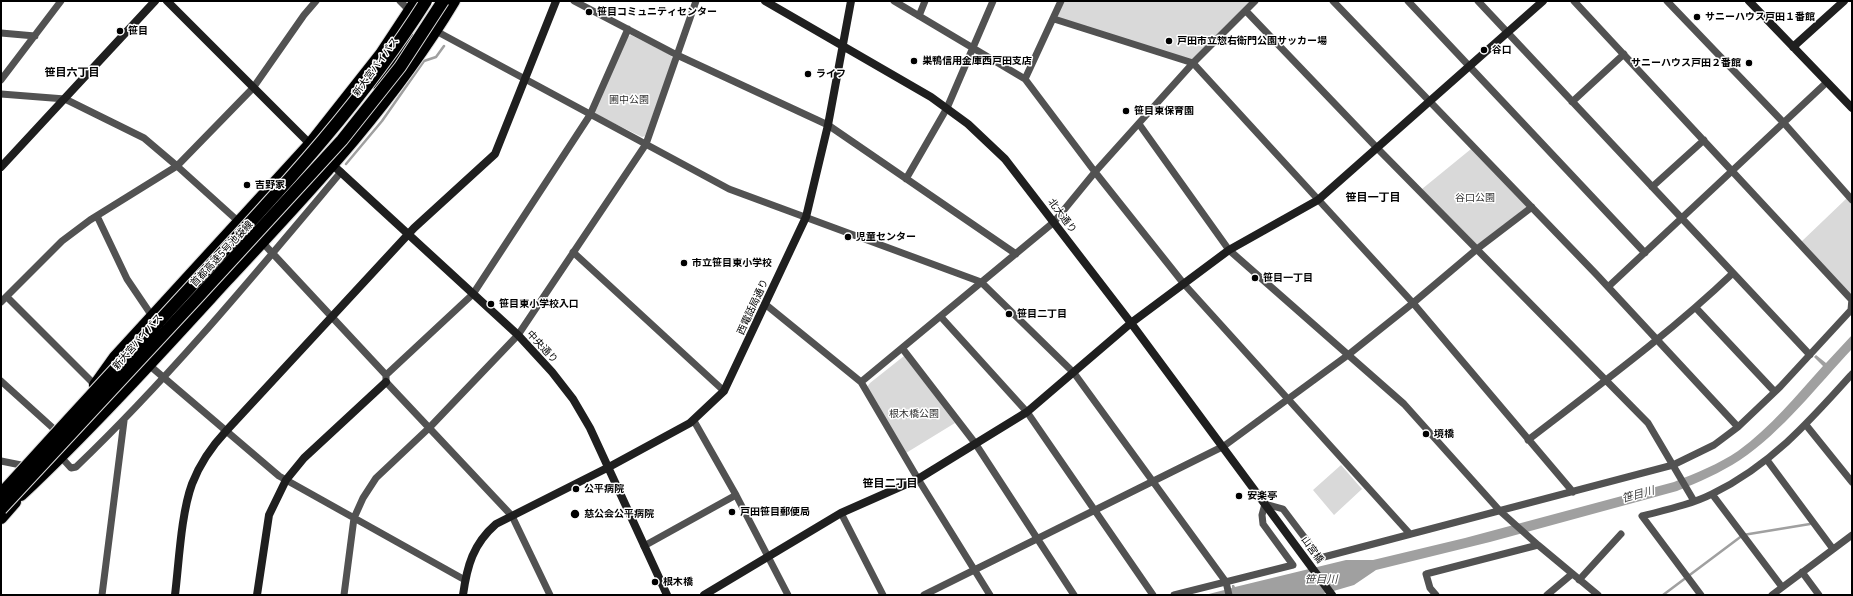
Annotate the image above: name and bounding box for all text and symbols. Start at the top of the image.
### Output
place label: 笹目コミュニティセンター [597,6,717,18]
marker: 笹目コミュニティセンター [584,7,594,17]
place label: サニーハウス戸田１番館 [1705,11,1815,23]
marker: サニーハウス戸田１番館 [1692,12,1702,22]
place label: 笹目 [128,25,148,37]
marker: 笹目 [115,26,125,36]
street label: 新大宮バイパス [351,35,401,99]
place label: 戸田市立惣右衛門公園サッカー場 [1177,35,1327,47]
marker: 戸田市立惣右衛門公園サッカー場 [1164,36,1174,46]
place label: 谷口 [1492,44,1512,56]
marker: 谷口 [1479,45,1489,55]
place label: 巣鴨信用金庫西戸田支店 [922,55,1032,67]
marker: 巣鴨信用金庫西戸田支店 [909,56,919,66]
place label: サニーハウス戸田２番館 [1631,57,1741,69]
marker: サニーハウス戸田２番館 [1744,58,1754,68]
district label: 笹目六丁目 [45,66,99,80]
place label: ライフ [816,68,846,80]
marker: ライフ [803,69,813,79]
park label: 圃中公園 [609,94,649,106]
place label: 笹目東保育園 [1134,105,1194,117]
marker: 笹目東保育園 [1121,106,1131,116]
place label: 吉野家 [255,179,285,191]
marker: 吉野家 [242,180,252,190]
district label: 笹目一丁目 [1346,191,1400,205]
park label: 谷口公園 [1455,192,1495,204]
street label: 北大通り [1045,196,1079,236]
street label: 首都高速5号池袋線 [188,219,256,289]
place label: 児童センター [856,231,916,243]
marker: 児童センター [843,232,853,242]
place label: 市立笹目東小学校 [692,257,772,269]
marker: 市立笹目東小学校 [679,258,689,268]
place label: 笹目一丁目 [1263,272,1313,284]
marker: 笹目一丁目 [1250,273,1260,283]
street label: 西電話局通り [735,277,771,337]
place label: 笹目東小学校入口 [499,298,579,310]
marker: 笹目東小学校入口 [486,299,496,309]
place label: 笹目二丁目 [1017,308,1067,320]
marker: 笹目二丁目 [1004,309,1014,319]
street label: 新大宮バイパス [111,312,165,372]
street label: 中央通り [524,328,560,366]
park label: 根木橋公園 [889,408,939,420]
place label: 境橋 [1434,428,1454,440]
marker: 境橋 [1421,429,1431,439]
district label: 笹目二丁目 [863,477,917,491]
place label: 公平病院 [584,483,624,495]
marker: 公平病院 [571,484,581,494]
water label: 笹目川 [1620,484,1656,506]
place label: 安楽亭 [1247,490,1277,502]
marker: 安楽亭 [1234,491,1244,501]
place label: 戸田笹目郵便局 [740,506,810,518]
marker: 戸田笹目郵便局 [727,507,737,517]
marker: 慈公会公平病院 [569,508,581,520]
place label: 慈公会公平病院 [584,508,654,520]
street label: 山宮橋 [1298,534,1326,566]
water label: 笹目川 [1305,573,1337,587]
place label: 根木橋 [663,576,693,588]
marker: 根木橋 [650,577,660,587]

